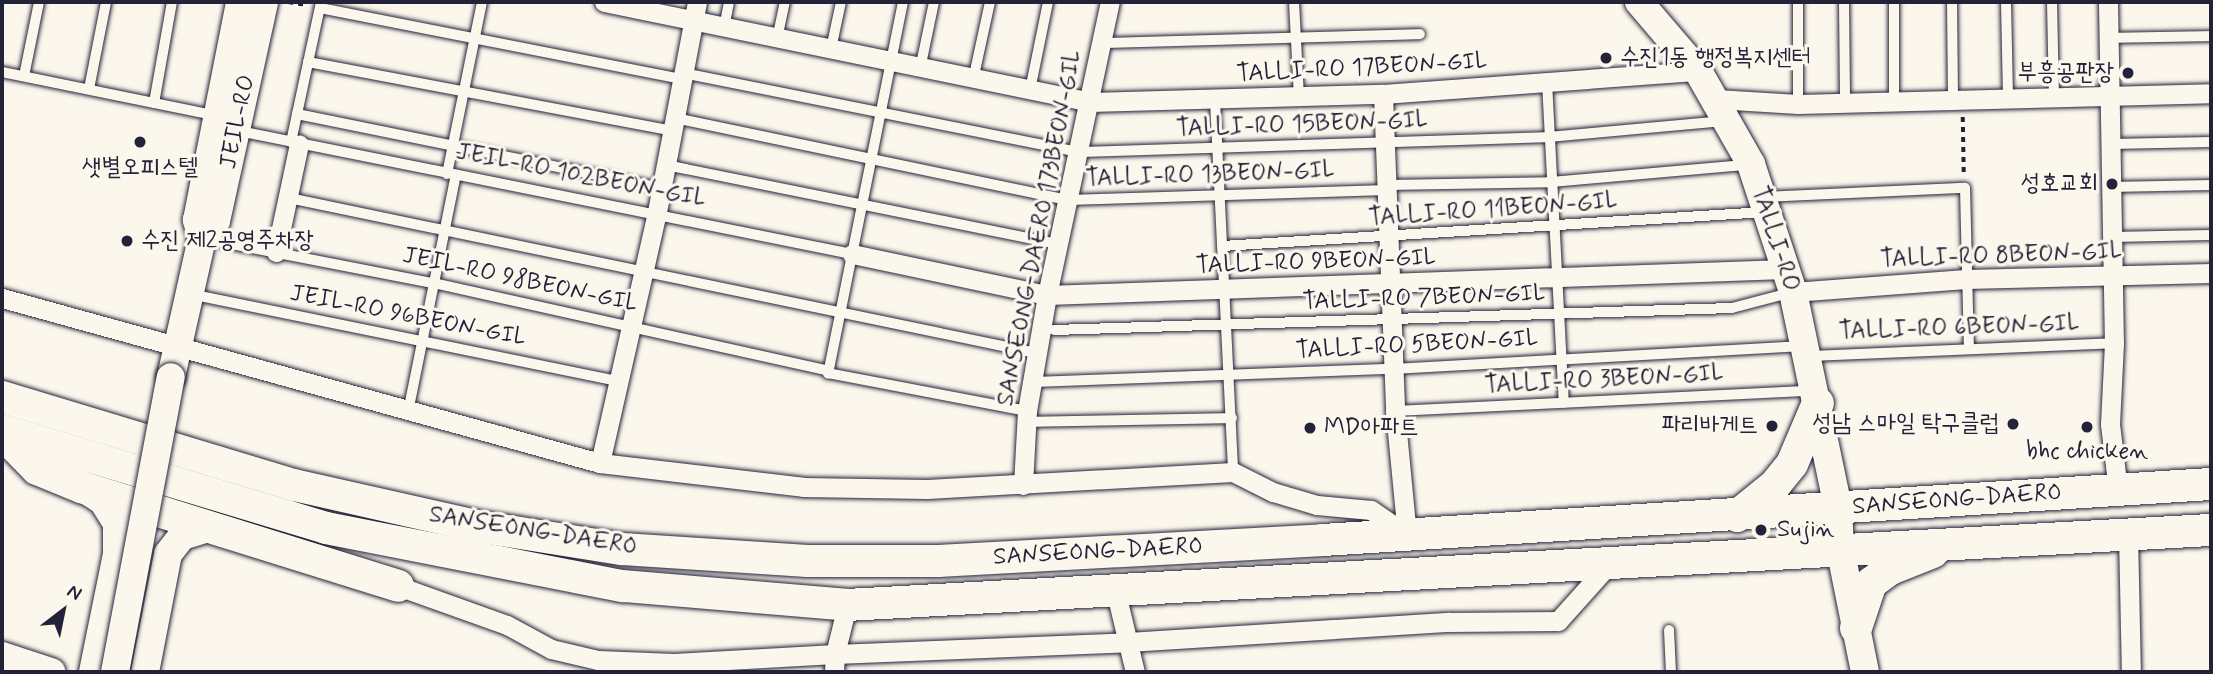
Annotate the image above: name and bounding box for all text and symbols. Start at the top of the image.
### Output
place label: 수진1동 행정복지센터 [1620,44,1811,72]
street label: SANSEONG-DAERO 173BEON-GIL [991,47,1089,409]
street label: TALLI-RO 17BEON-GIL [1236,47,1488,89]
marker: 수진1동 행정복지센터 [1598,50,1614,66]
place label: 부흥공판장 [2017,59,2114,87]
marker: 부흥공판장 [2120,65,2136,81]
street label: JEIL-RO [214,72,262,172]
street label: TALLI-RO 15BEON-GIL [1176,106,1428,144]
marker: 샛별오피스텔 [132,134,148,150]
street label: JEIL-RO 102BEON-GIL [454,138,708,214]
place label: 샛별오피스텔 [82,154,198,182]
street label: TALLI-RO 13BEON-GIL [1085,156,1335,194]
place label: 성호교회 [2021,170,2098,198]
marker: 성호교회 [2104,176,2120,192]
street label: TALLI-RO [1744,183,1806,295]
street label: TALLI-RO 11BEON-GIL [1367,187,1619,233]
place label: 수진 제2공영주차장 [141,227,314,255]
marker: 수진 제2공영주차장 [119,233,135,249]
street label: TALLI-RO 8BEON-GIL [1880,237,2122,275]
street label: JEIL-RO 98BEON-GIL [400,241,640,319]
street label: TALLI-RO 9BEON-GIL [1195,243,1437,281]
street label: JEIL-RO 96BEON-GIL [287,279,529,353]
street label: TALLI-RO 7BEON-GIL [1302,279,1546,317]
street label: TALLI-RO 6BEON-GIL [1838,309,2080,347]
street label: TALLI-RO 5BEON-GIL [1295,324,1539,366]
street label: TALLI-RO 3BEON-GIL [1484,359,1724,401]
place label: 성남 스마일 탁구클럽 [1812,410,1999,438]
place label: 파리바게트 [1661,412,1758,440]
place label: MD아파트 [1324,414,1419,442]
marker: 성남 스마일 탁구클럽 [2005,416,2021,432]
marker: 파리바게트 [1764,418,1780,434]
marker: bhc chicken [2079,419,2095,435]
marker: MD아파트 [1302,420,1318,436]
place label: bhc chicken [2026,438,2148,466]
street label: SANSEONG-DAERO [1851,478,2063,522]
street label: SANSEONG-DAERO [427,500,639,562]
place label: Sujin [1777,516,1834,544]
marker: Sujin [1751,520,1771,540]
street label: SANSEONG-DAERO [992,532,1204,572]
north arrow [28,576,98,646]
text: N [62,579,86,607]

